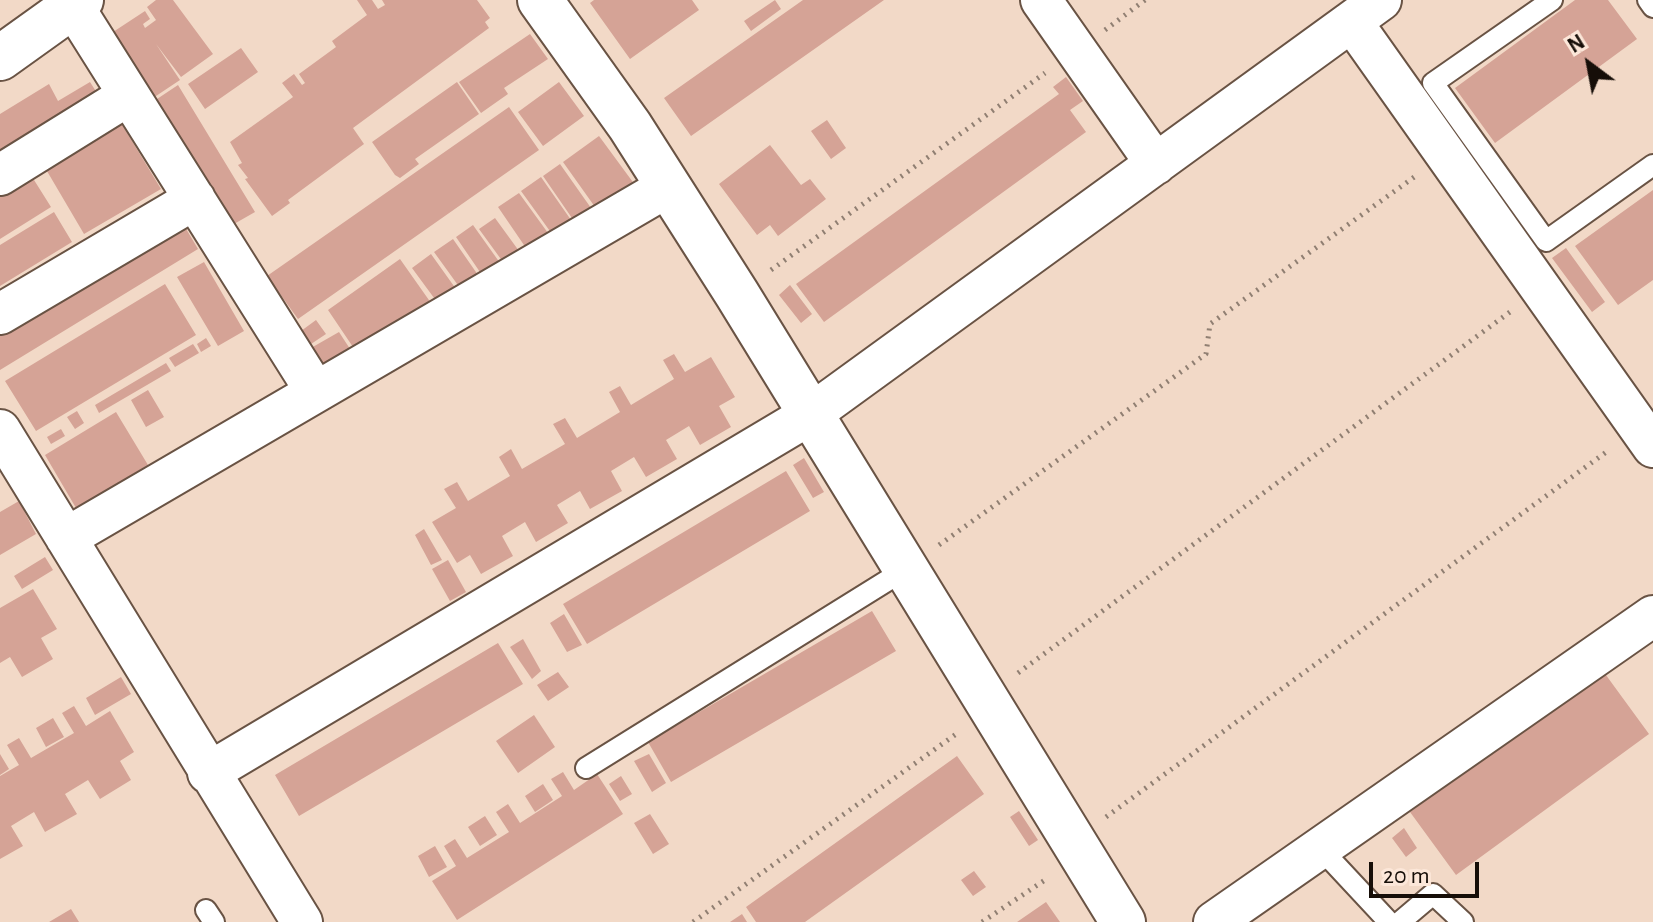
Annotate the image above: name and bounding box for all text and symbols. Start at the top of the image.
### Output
north arrow [1549,24,1629,104]
text: N [1564,30,1589,57]
scale bar [1373,846,1483,896]
text: 20 m [1383,864,1430,888]

